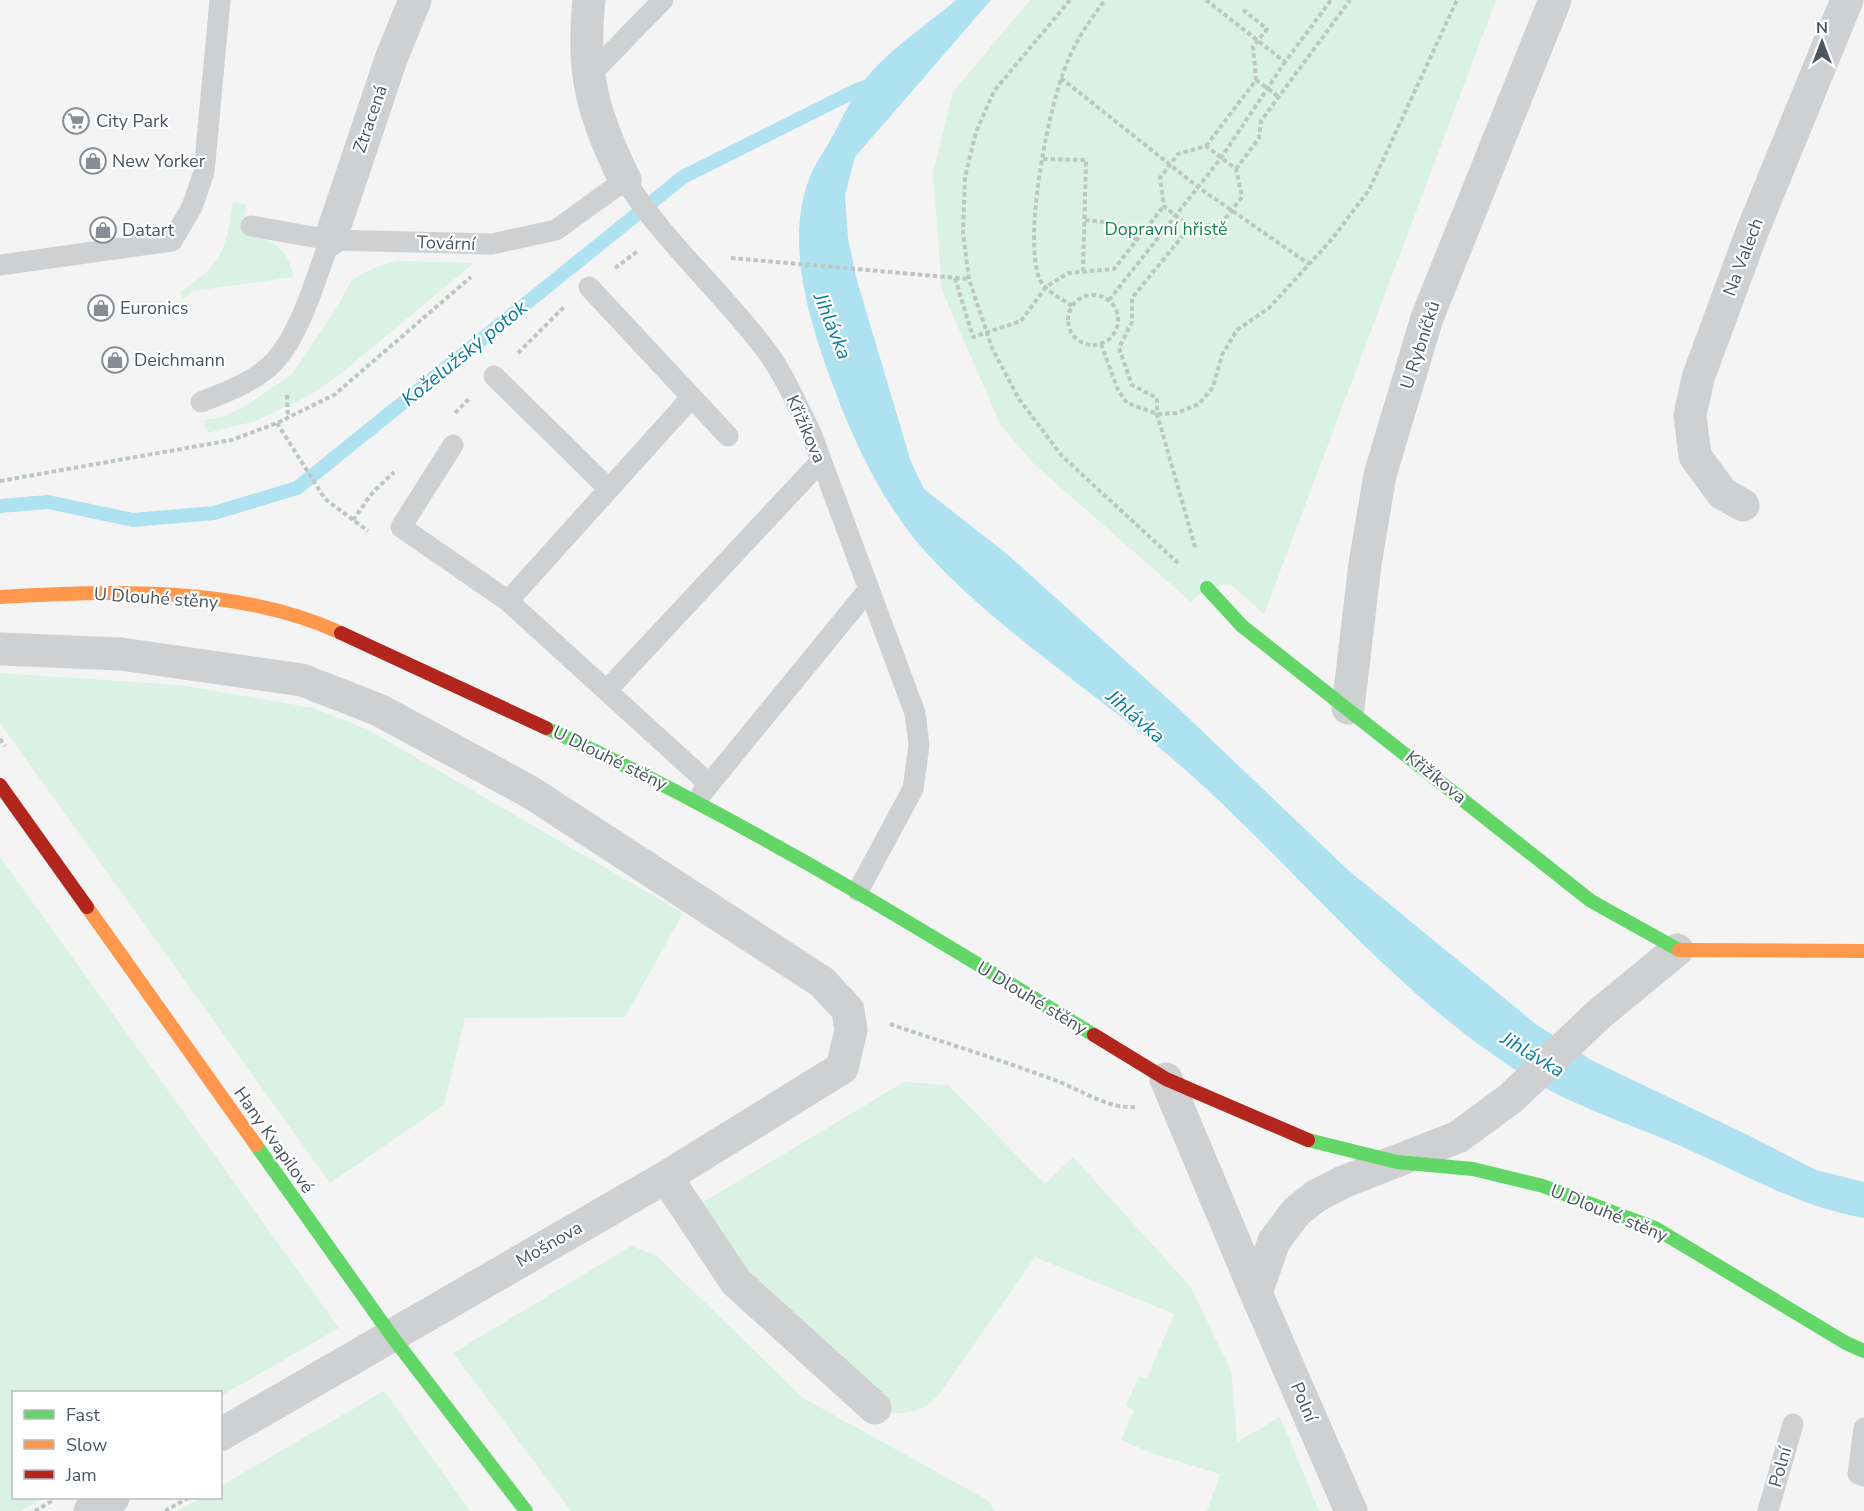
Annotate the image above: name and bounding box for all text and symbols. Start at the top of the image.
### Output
north arrow [1792,12,1852,72]
text: N [1816,17,1828,39]
street label: Ztracená [347,82,393,156]
supermarket icon: City Park [61,106,91,136]
place label: City Park [96,109,170,133]
shop icon: New Yorker [78,146,108,176]
place label: New Yorker [112,149,206,173]
shop icon: Datart [88,215,118,245]
street label: Na Valech [1717,215,1769,299]
park label: Dopravní hřistě [1104,217,1228,241]
place label: Datart [122,218,175,242]
street label: Tovární [416,230,477,256]
water label: Jihlávka [807,288,858,364]
shop icon: Euronics [86,293,116,323]
water label: Koželužský potok [396,294,534,413]
place label: Euronics [120,296,188,320]
street label: U Rybníčků [1394,298,1446,392]
shop icon: Deichmann [100,345,130,375]
place label: Deichmann [134,348,225,372]
street label: Křižíkova [780,391,832,467]
street label: U Dlouhé stěny [93,582,220,614]
water label: Jihlávka [1100,683,1171,749]
street label: U Dlouhé stěny [549,720,672,796]
street label: Křižíkova [1401,745,1471,809]
street label: U Dlouhé stěny [972,956,1092,1041]
water label: Jihlávka [1495,1024,1570,1084]
street label: Hany Kvapilové [228,1082,320,1198]
street label: U Dlouhé stěny [1547,1179,1672,1248]
street label: Mošnova [511,1215,587,1273]
street label: Polní [1285,1379,1323,1426]
legend [12,1391,222,1499]
text: Fast [66,1403,101,1427]
text: Slow [66,1433,107,1457]
street label: Polní [1763,1443,1797,1490]
text: Jam [65,1463,97,1487]

